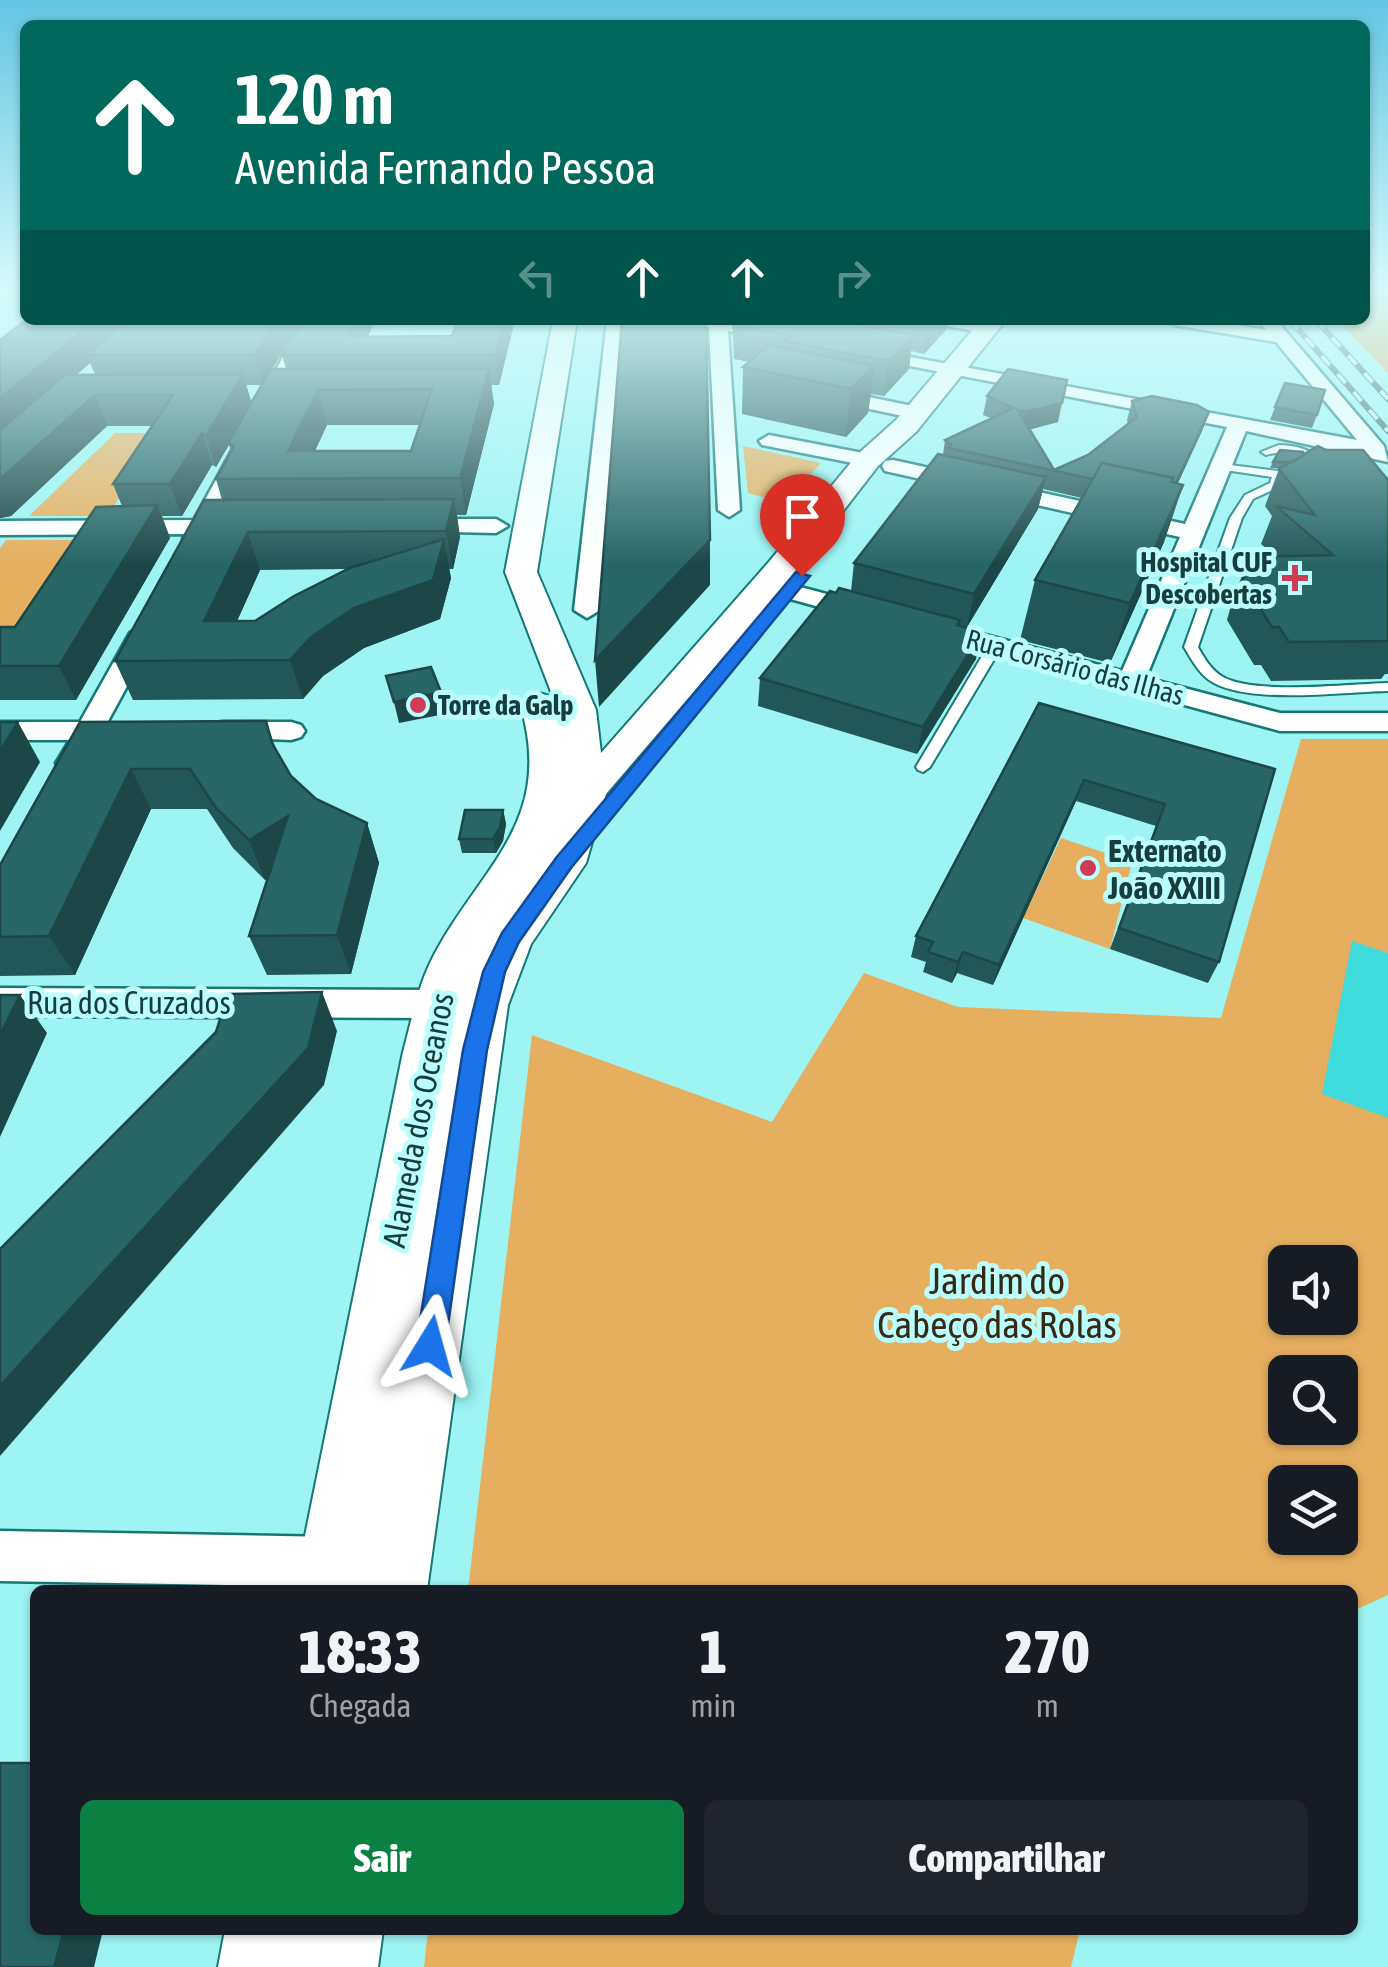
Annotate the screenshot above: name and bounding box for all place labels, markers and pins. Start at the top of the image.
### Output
pin [760,474,845,577]
place label: Hospital CUF Descobertas [1140,546,1272,610]
marker: Hospital CUF Descobertas [1282,565,1308,591]
place label: Torre da Galp [438,689,574,721]
marker: Torre da Galp [407,694,429,716]
place label: Externato João XXIII [1107,832,1222,906]
marker: Externato João XXIII [1077,857,1099,879]

